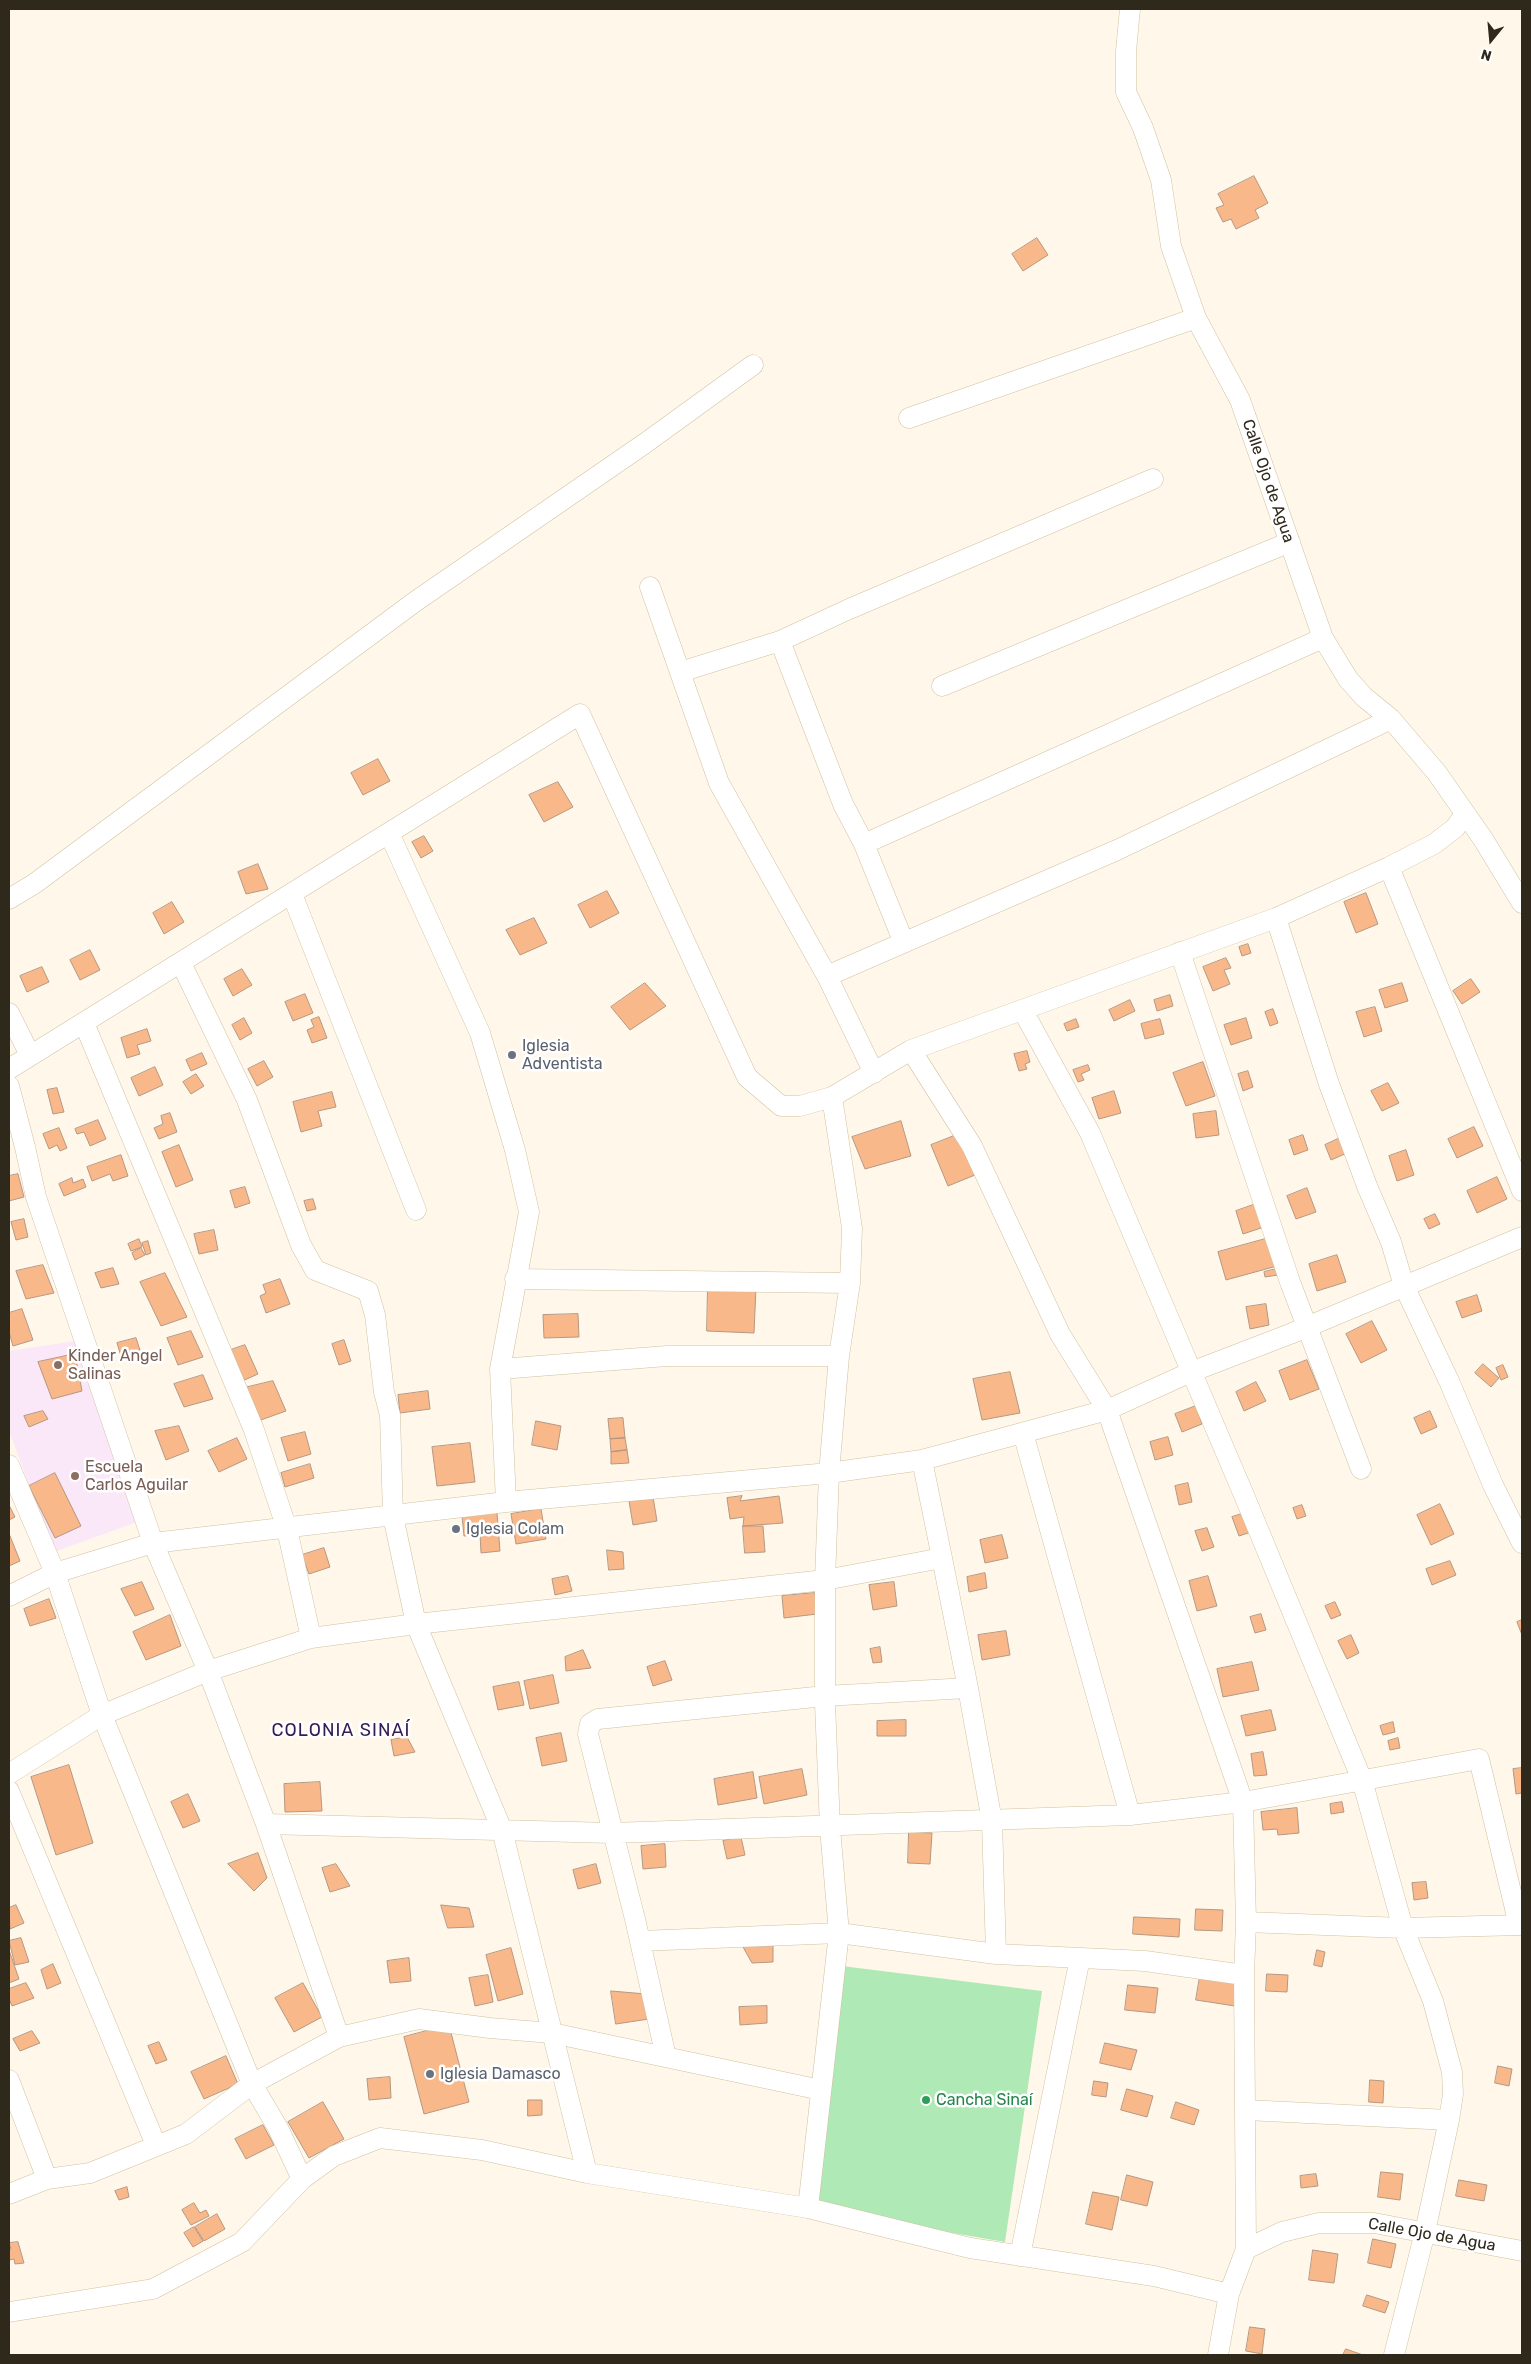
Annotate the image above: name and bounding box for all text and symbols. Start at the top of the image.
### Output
north arrow [1466,15,1516,65]
text: N [1479,45,1494,64]
street label: Calle Ojo de Agua [1238,417,1298,545]
place label: Iglesia Adventista [522,1036,603,1074]
marker: Iglesia Adventista [506,1049,518,1061]
place label: Kinder Angel Salinas [68,1346,162,1384]
marker: Kinder Angel Salinas [52,1359,64,1371]
place label: Escuela Carlos Aguilar [85,1457,188,1495]
marker: Escuela Carlos Aguilar [69,1470,81,1482]
place label: Iglesia Colam [466,1519,564,1539]
marker: Iglesia Colam [450,1523,462,1535]
district label: COLONIA SINAÍ [270,1720,412,1742]
place label: Iglesia Damasco [440,2064,561,2084]
marker: Iglesia Damasco [424,2068,436,2080]
place label: Cancha Sinaí [936,2090,1033,2110]
marker: Cancha Sinaí [920,2094,932,2106]
street label: Calle Ojo de Agua [1367,2214,1497,2256]

